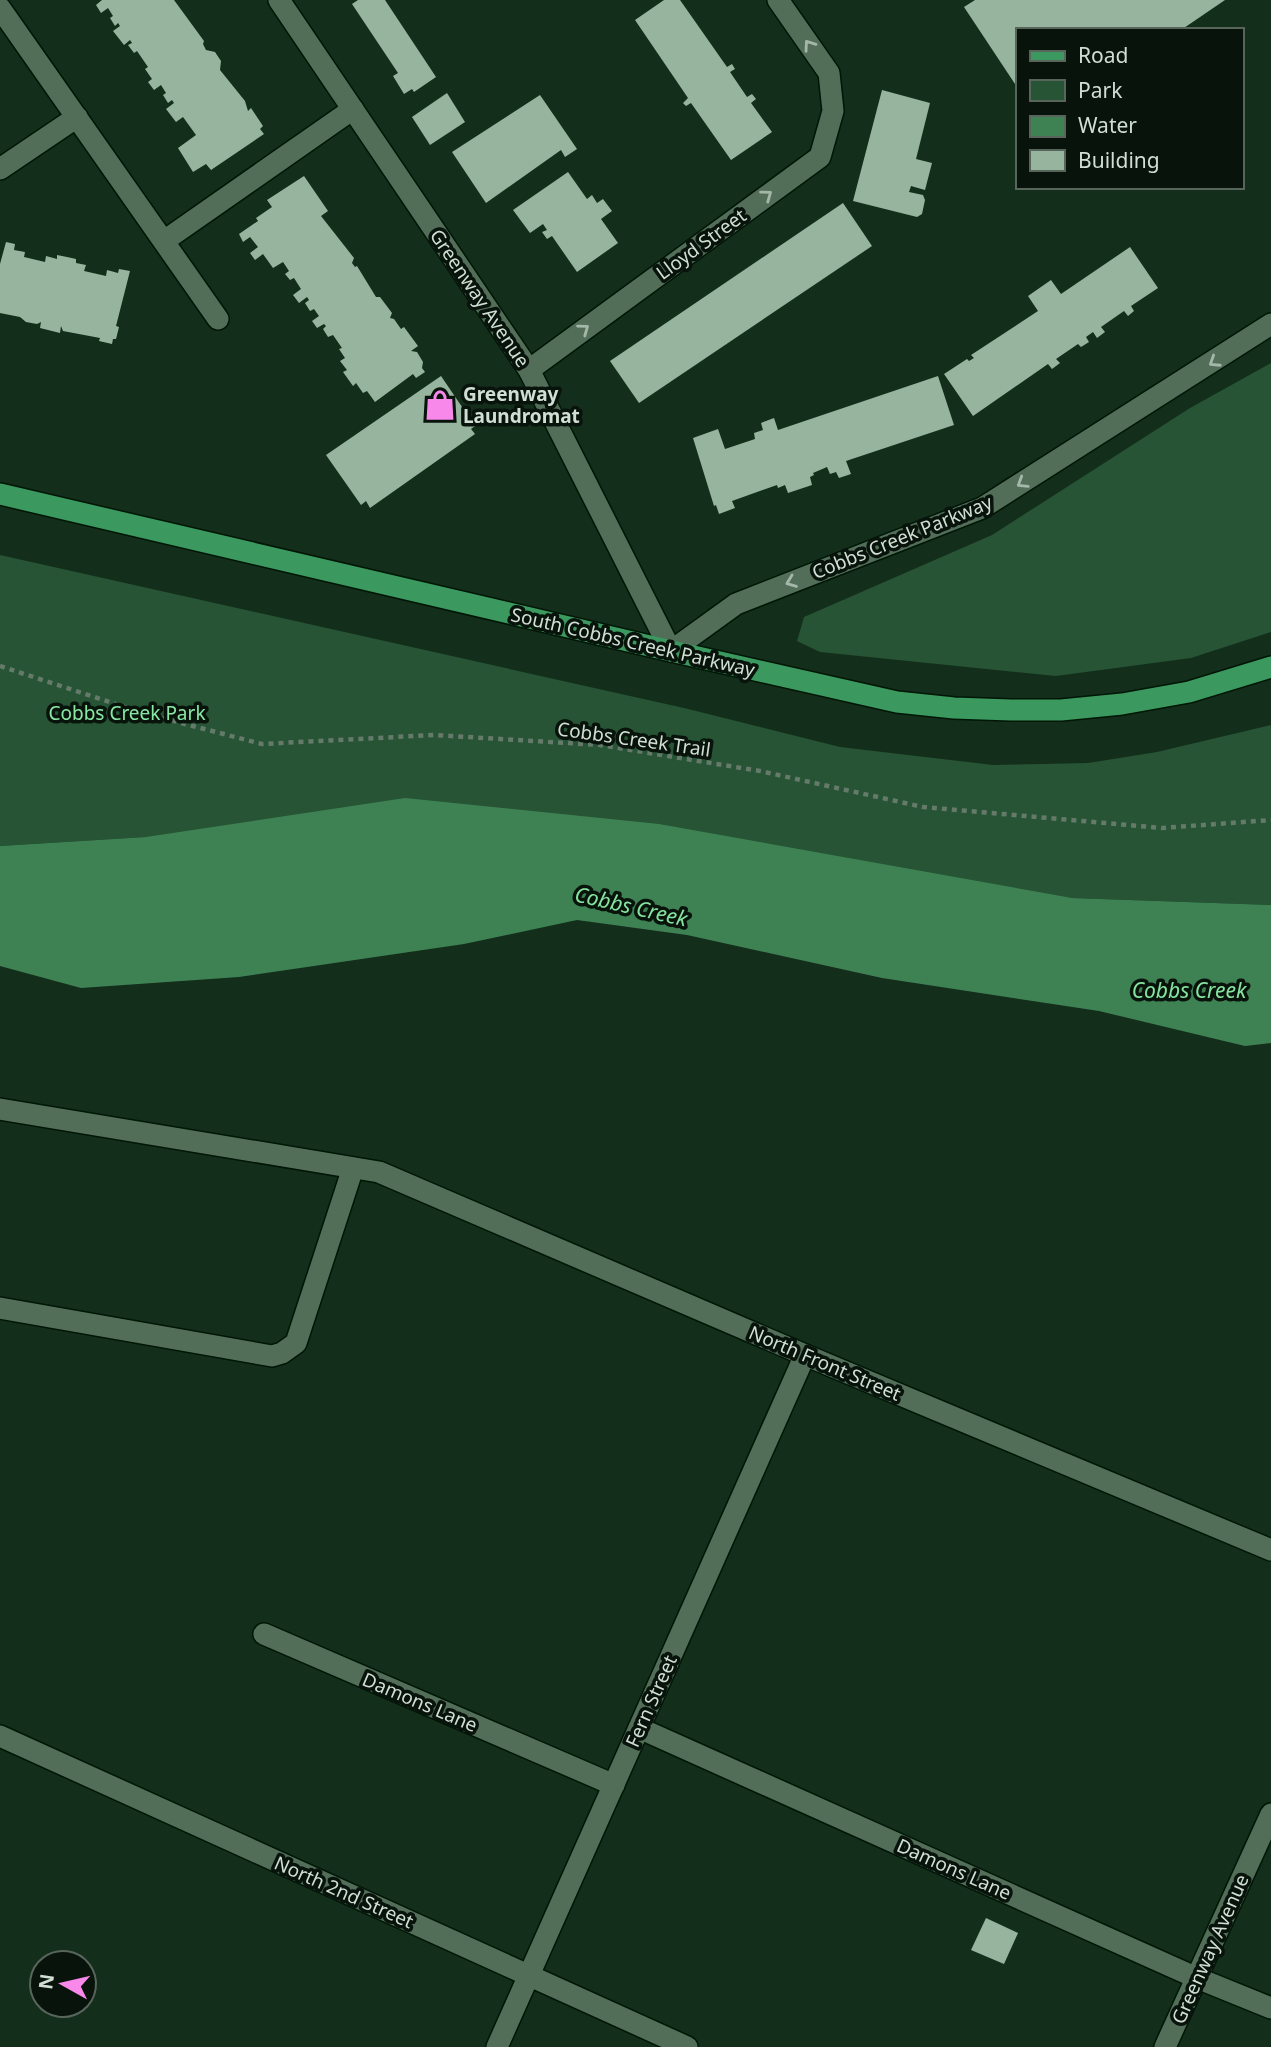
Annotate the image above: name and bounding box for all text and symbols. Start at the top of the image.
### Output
legend [1016,28,1243,189]
one-way arrow [805,40,817,53]
text: Road [1078,41,1128,69]
text: Park [1078,76,1123,104]
text: Water [1078,111,1137,139]
text: Building [1078,146,1160,174]
one-way arrow [759,191,772,203]
street label: Lloyd Street [651,202,751,285]
street label: Greenway Avenue [424,224,536,372]
one-way arrow [576,325,589,338]
one-way arrow [1208,353,1221,366]
place label: Greenway Laundromat [463,381,580,429]
shop icon: Greenway Laundromat [423,388,457,422]
one-way arrow [1016,475,1029,488]
street label: Cobbs Creek Parkway [808,489,996,585]
one-way arrow [785,574,797,588]
street label: South Cobbs Creek Parkway [509,601,758,683]
park label: Cobbs Creek Park [48,700,206,726]
street label: Cobbs Creek Trail [556,715,712,763]
water label: Cobbs Creek [572,879,692,933]
water label: Cobbs Creek [1132,976,1248,1004]
street label: North Front Street [745,1319,905,1407]
street label: Fern Street [619,1651,683,1751]
street label: Damons Lane [358,1666,482,1738]
street label: Damons Lane [893,1832,1015,1906]
street label: North 2nd Street [270,1850,418,1934]
street label: Greenway Avenue [1165,1870,1255,2028]
north arrow [28,1949,98,2019]
text: N [32,1972,60,1991]

